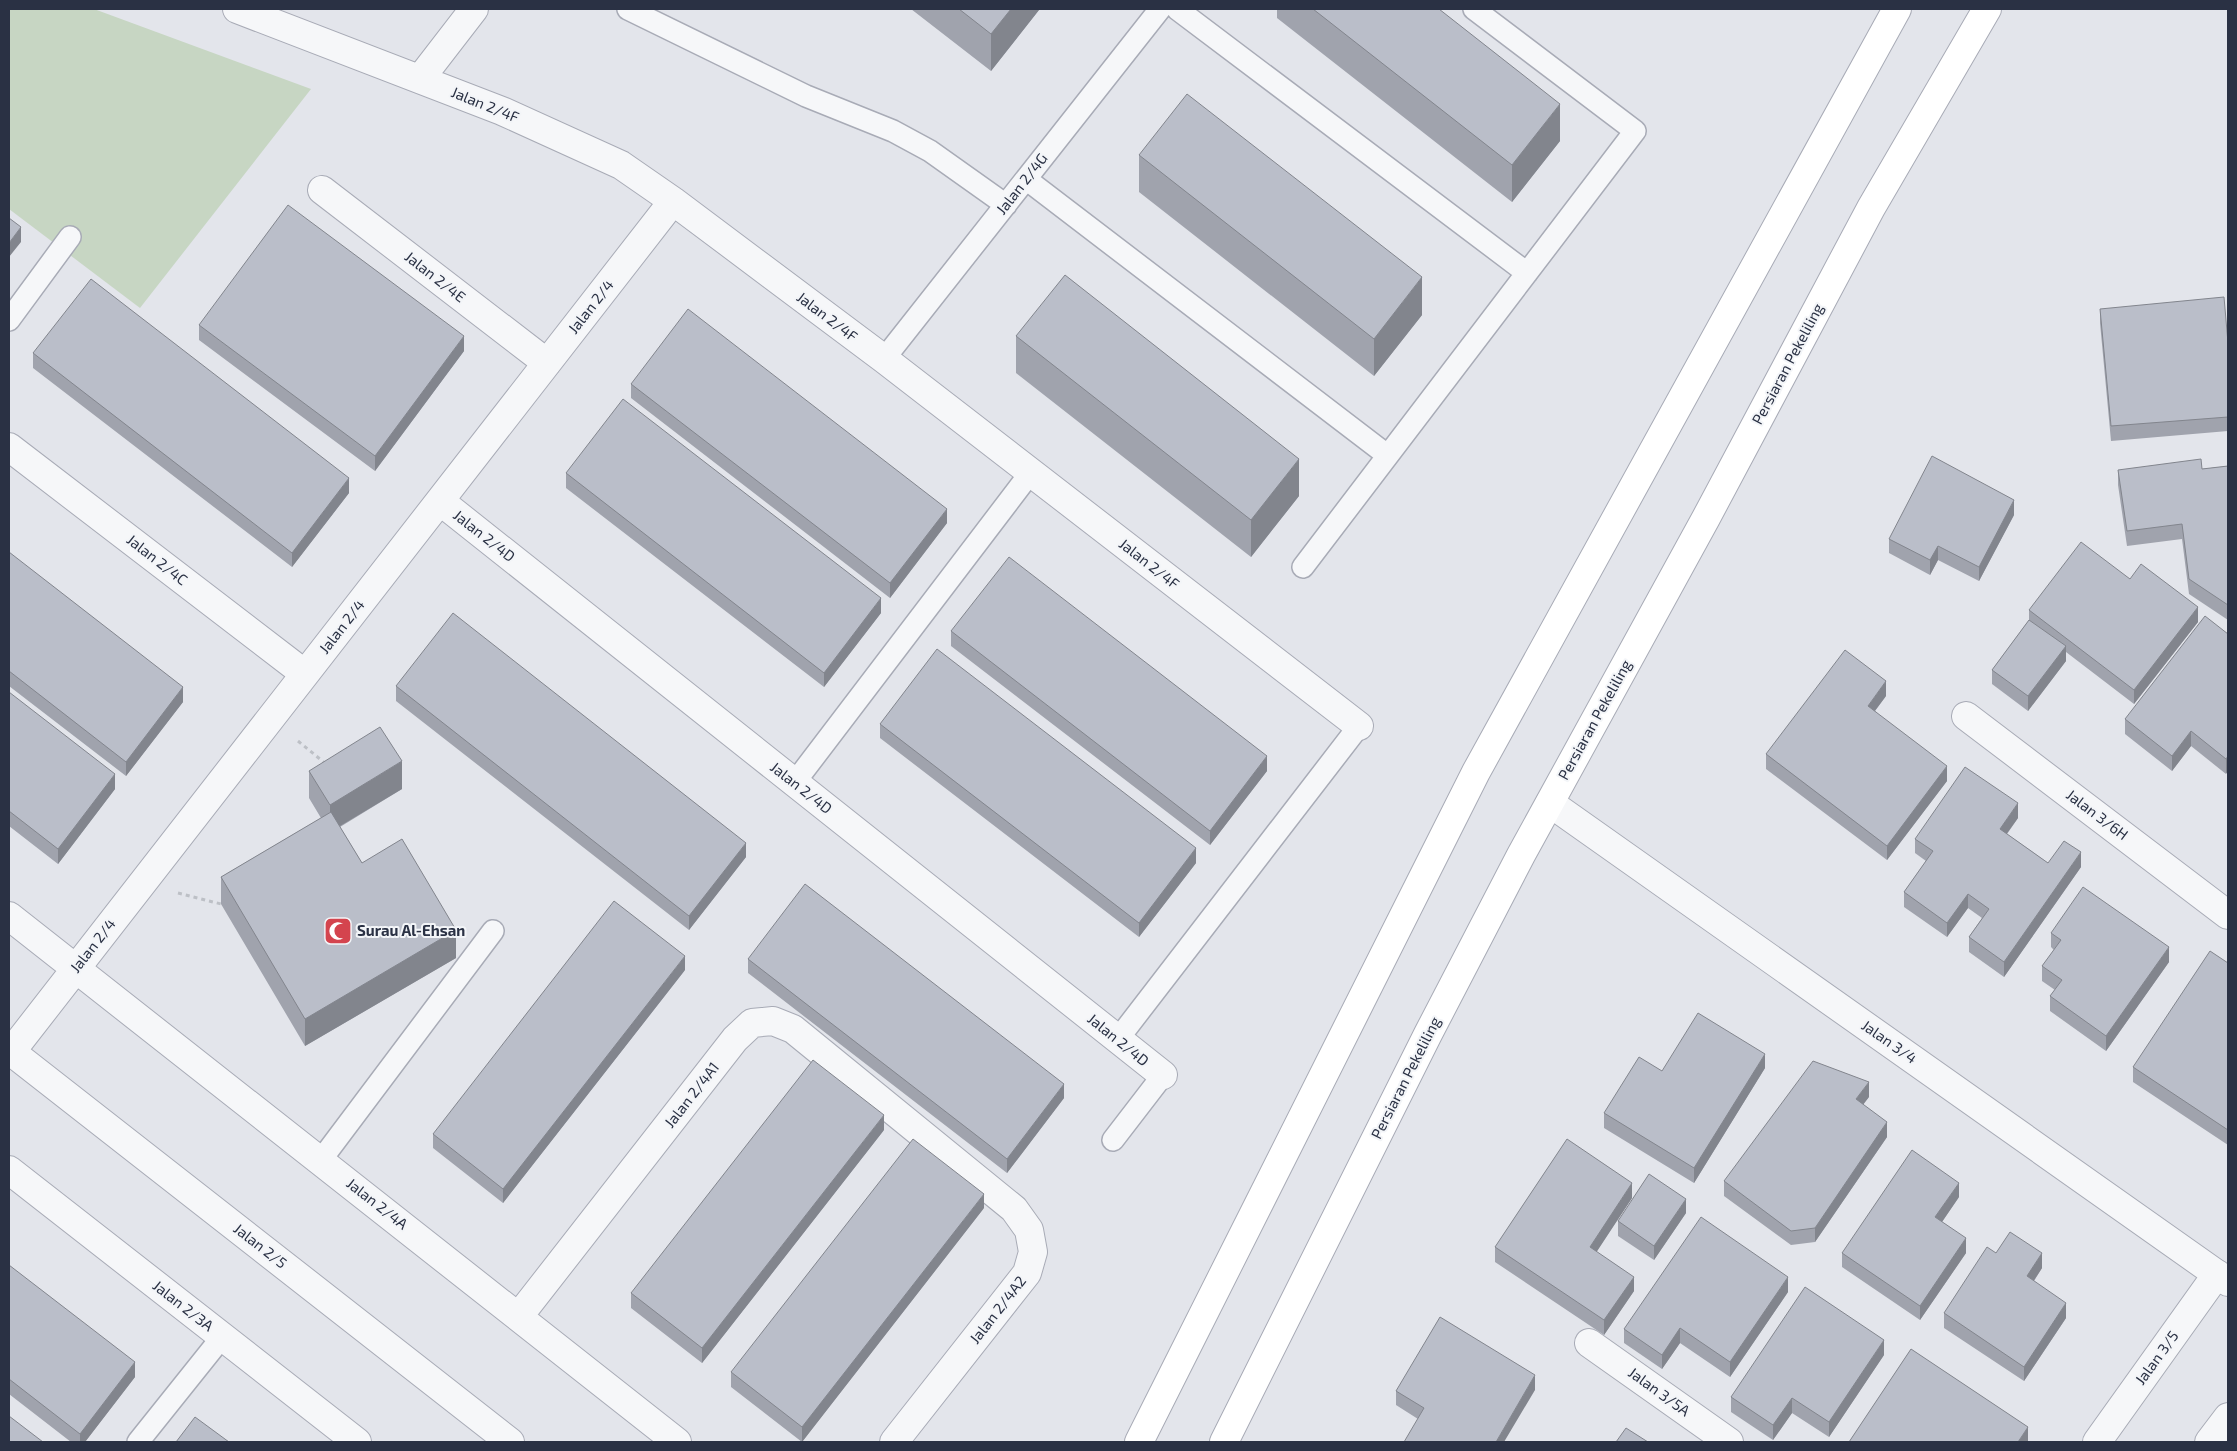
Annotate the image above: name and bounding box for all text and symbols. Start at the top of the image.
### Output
street label: Jalan 2/4F [449,82,522,126]
street label: Jalan 2/4G [992,149,1051,218]
street label: Jalan 2/4E [402,247,469,305]
street label: Jalan 2/4 [564,276,617,337]
street label: Jalan 2/4F [794,287,862,345]
street label: Persiaran Pekeliling [1748,299,1827,427]
street label: Jalan 2/4D [450,506,519,565]
street label: Jalan 2/4C [124,530,192,589]
street label: Jalan 2/4F [1116,534,1183,592]
street label: Jalan 2/4 [315,596,368,657]
street label: Persiaran Pekeliling [1554,656,1635,783]
street label: Jalan 2/4D [767,758,836,817]
street label: Jalan 3/6H [2063,785,2132,843]
street label: Jalan 2/4 [66,915,119,976]
mosque icon: Surau Al-Ehsan [323,916,353,946]
place label: Surau Al-Ehsan [357,921,465,939]
street label: Jalan 2/4D [1084,1009,1153,1069]
street label: Persiaran Pekeliling [1367,1013,1444,1142]
street label: Jalan 3/4 [1858,1016,1921,1067]
street label: Jalan 2/4A1 [660,1058,722,1131]
street label: Jalan 2/4A [343,1174,412,1233]
street label: Jalan 2/5 [231,1219,291,1271]
street label: Jalan 2/4A2 [965,1272,1029,1347]
street label: Jalan 2/3A [150,1276,218,1335]
street label: Jalan 3/5 [2131,1327,2182,1388]
street label: Jalan 3/5A [1625,1363,1694,1420]

